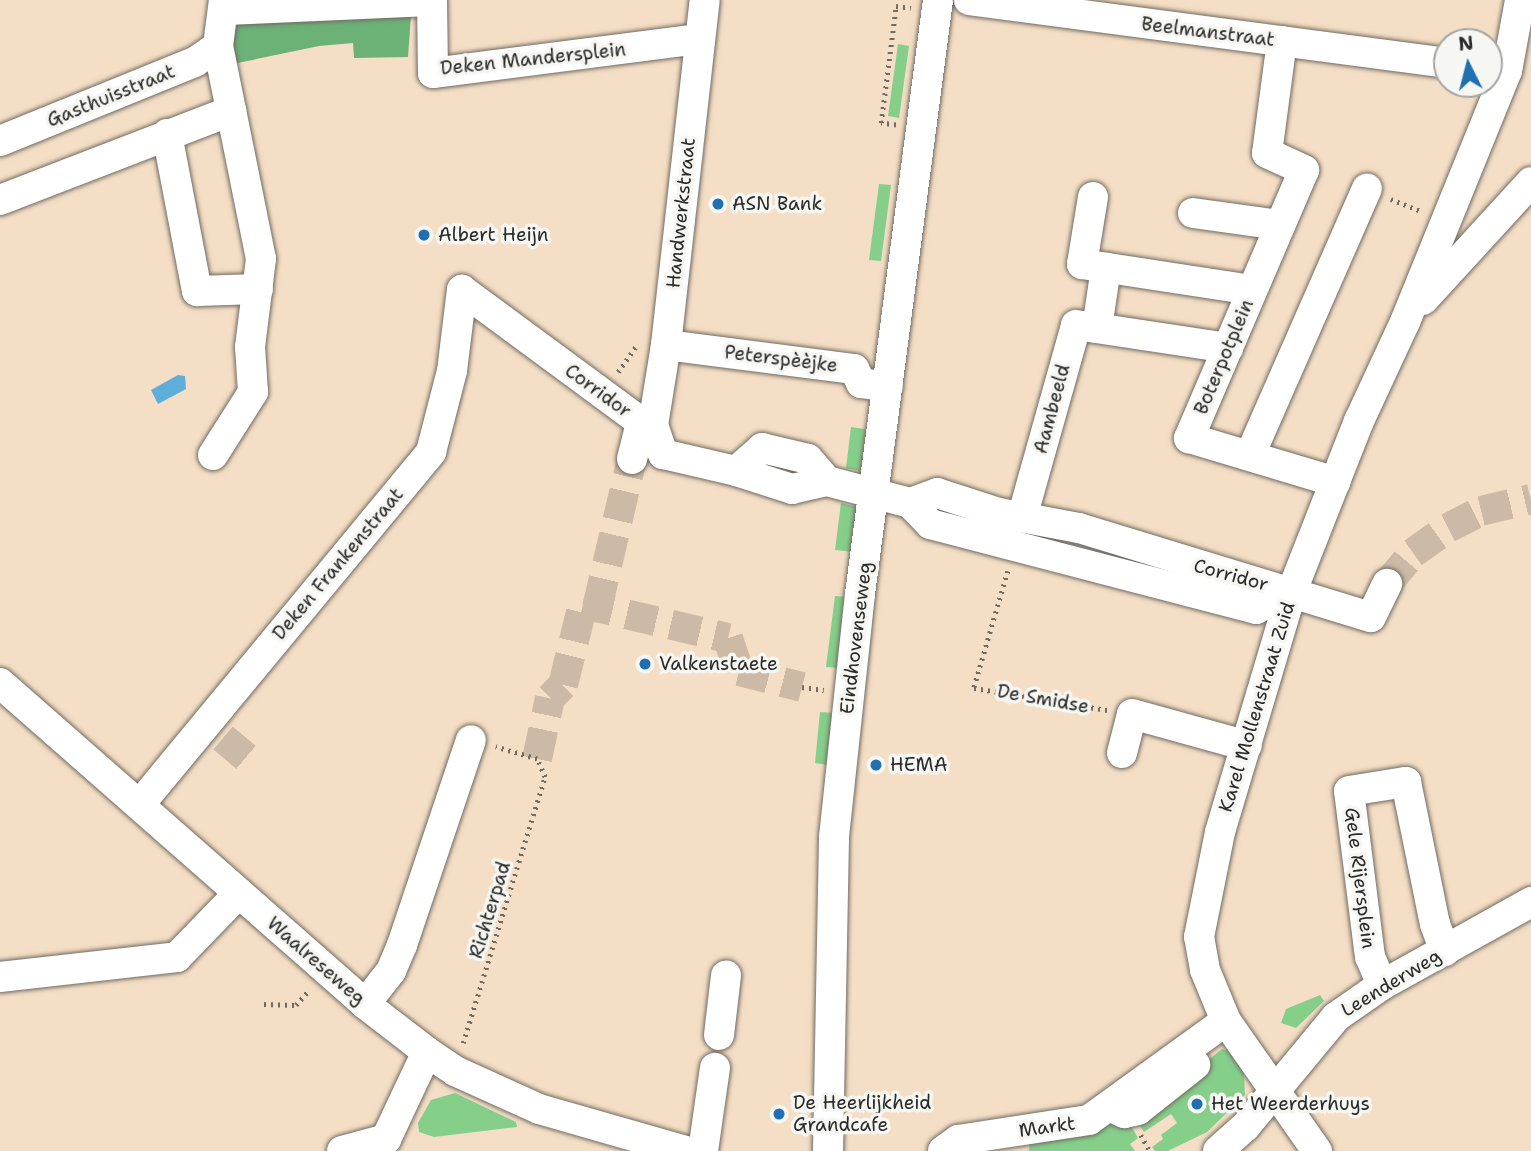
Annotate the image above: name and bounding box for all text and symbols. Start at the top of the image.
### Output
street label: Beelmanstraat [1140,13,1276,51]
north arrow [1433,28,1503,98]
text: N [1457,30,1475,57]
street label: Deken Mandersplein [439,38,627,80]
street label: Gasthuisstraat [44,60,178,132]
street label: Handwerkstraat [662,137,700,289]
place label: ASN Bank [732,193,822,215]
marker: ASN Bank [710,196,726,212]
place label: Albert Heijn [438,224,548,246]
marker: Albert Heijn [416,227,432,243]
street label: Boterpotplein [1190,296,1258,418]
street label: Peterspèèjke [723,341,839,377]
street label: Corridor [560,359,636,423]
street label: Aambeeld [1029,362,1075,456]
street label: Deken Frankenstraat [268,483,408,645]
street label: Corridor [1191,554,1271,596]
street label: Eindhovenseweg [835,561,877,715]
street label: Karel Mollenstraat Zuid [1214,599,1300,815]
place label: Valkenstaete [659,653,778,675]
marker: Valkenstaete [637,656,653,672]
street label: De Smidse [995,680,1091,718]
place label: HEMA [890,754,948,776]
marker: HEMA [868,757,884,773]
street label: Gele Rijersplein [1340,806,1380,950]
street label: Richterpad [464,859,516,961]
street label: Waalreseweg [262,912,370,1010]
street label: Leenderweg [1337,944,1445,1022]
place label: De Heerlijkheid Grandcafe [793,1092,931,1136]
place label: Het Weerderhuys [1211,1093,1370,1115]
marker: Het Weerderhuys [1189,1096,1205,1112]
marker: De Heerlijkheid Grandcafe [771,1106,787,1122]
street label: Markt [1017,1112,1077,1142]

